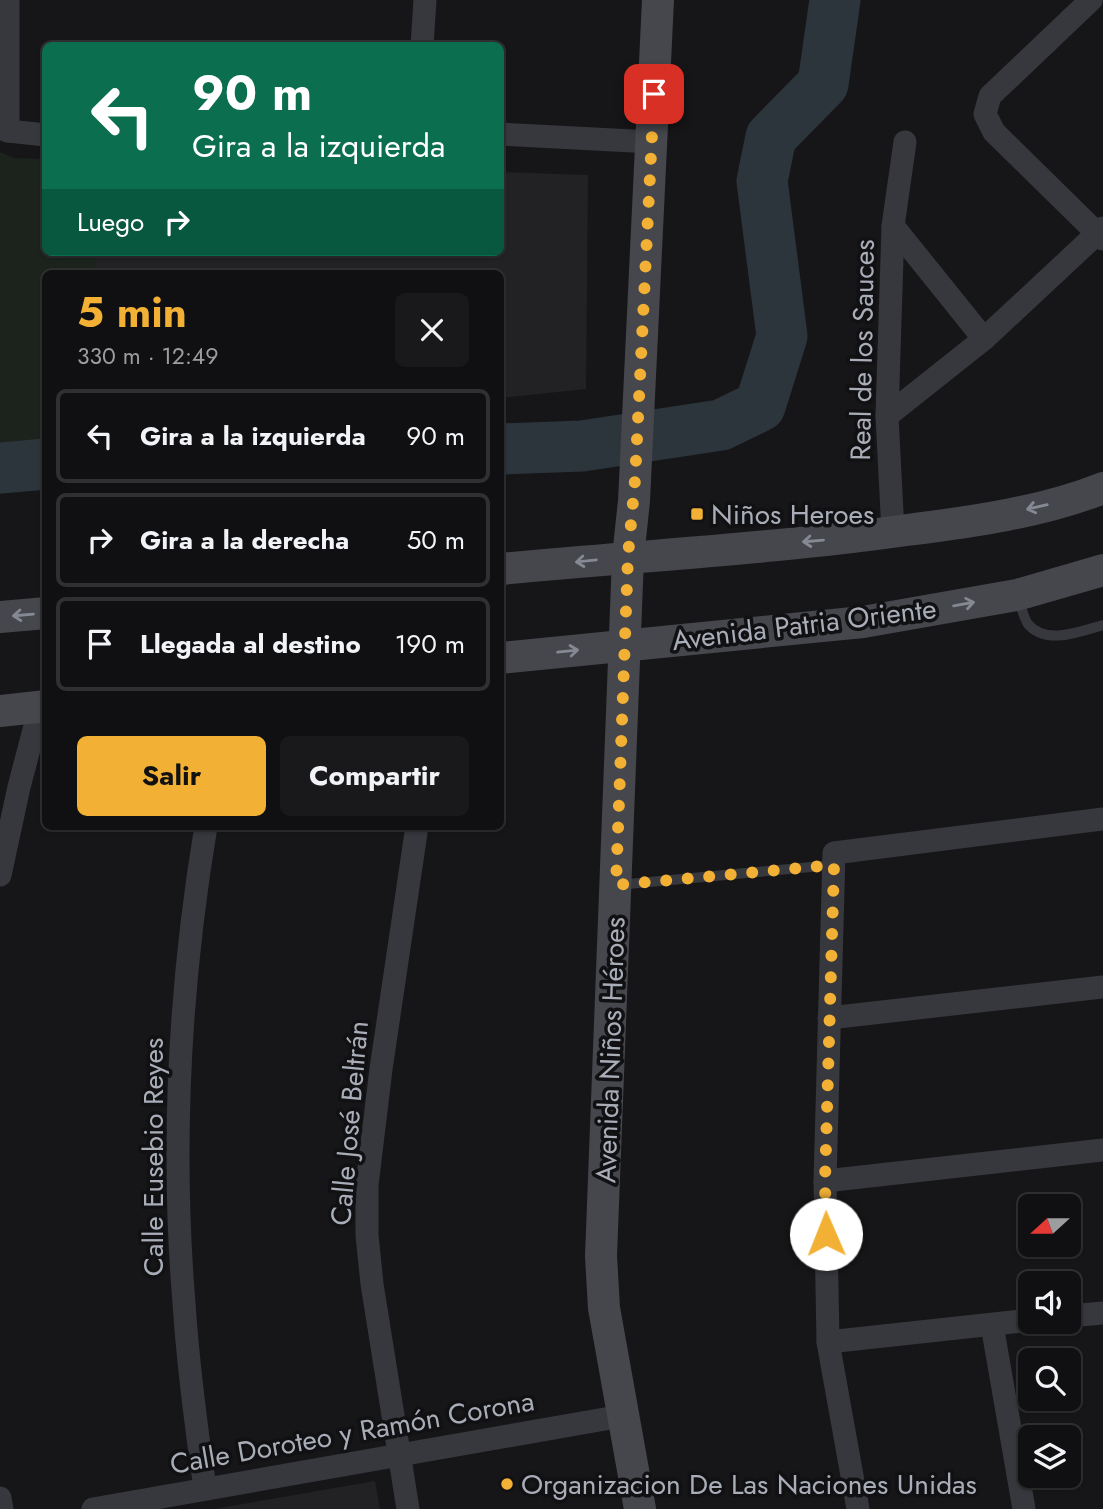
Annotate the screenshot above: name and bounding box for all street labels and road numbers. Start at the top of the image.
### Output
street label: Real de los Sauces [840,239,885,461]
street label: Avenida Patria Oriente [670,588,939,661]
street label: Avenida Niños Héroes [585,916,636,1184]
street label: Calle José Beltrán [320,1019,379,1227]
street label: Calle Eusebio Reyes [133,1038,174,1276]
street label: Calle Doroteo y Ramón Corona [167,1380,537,1485]

